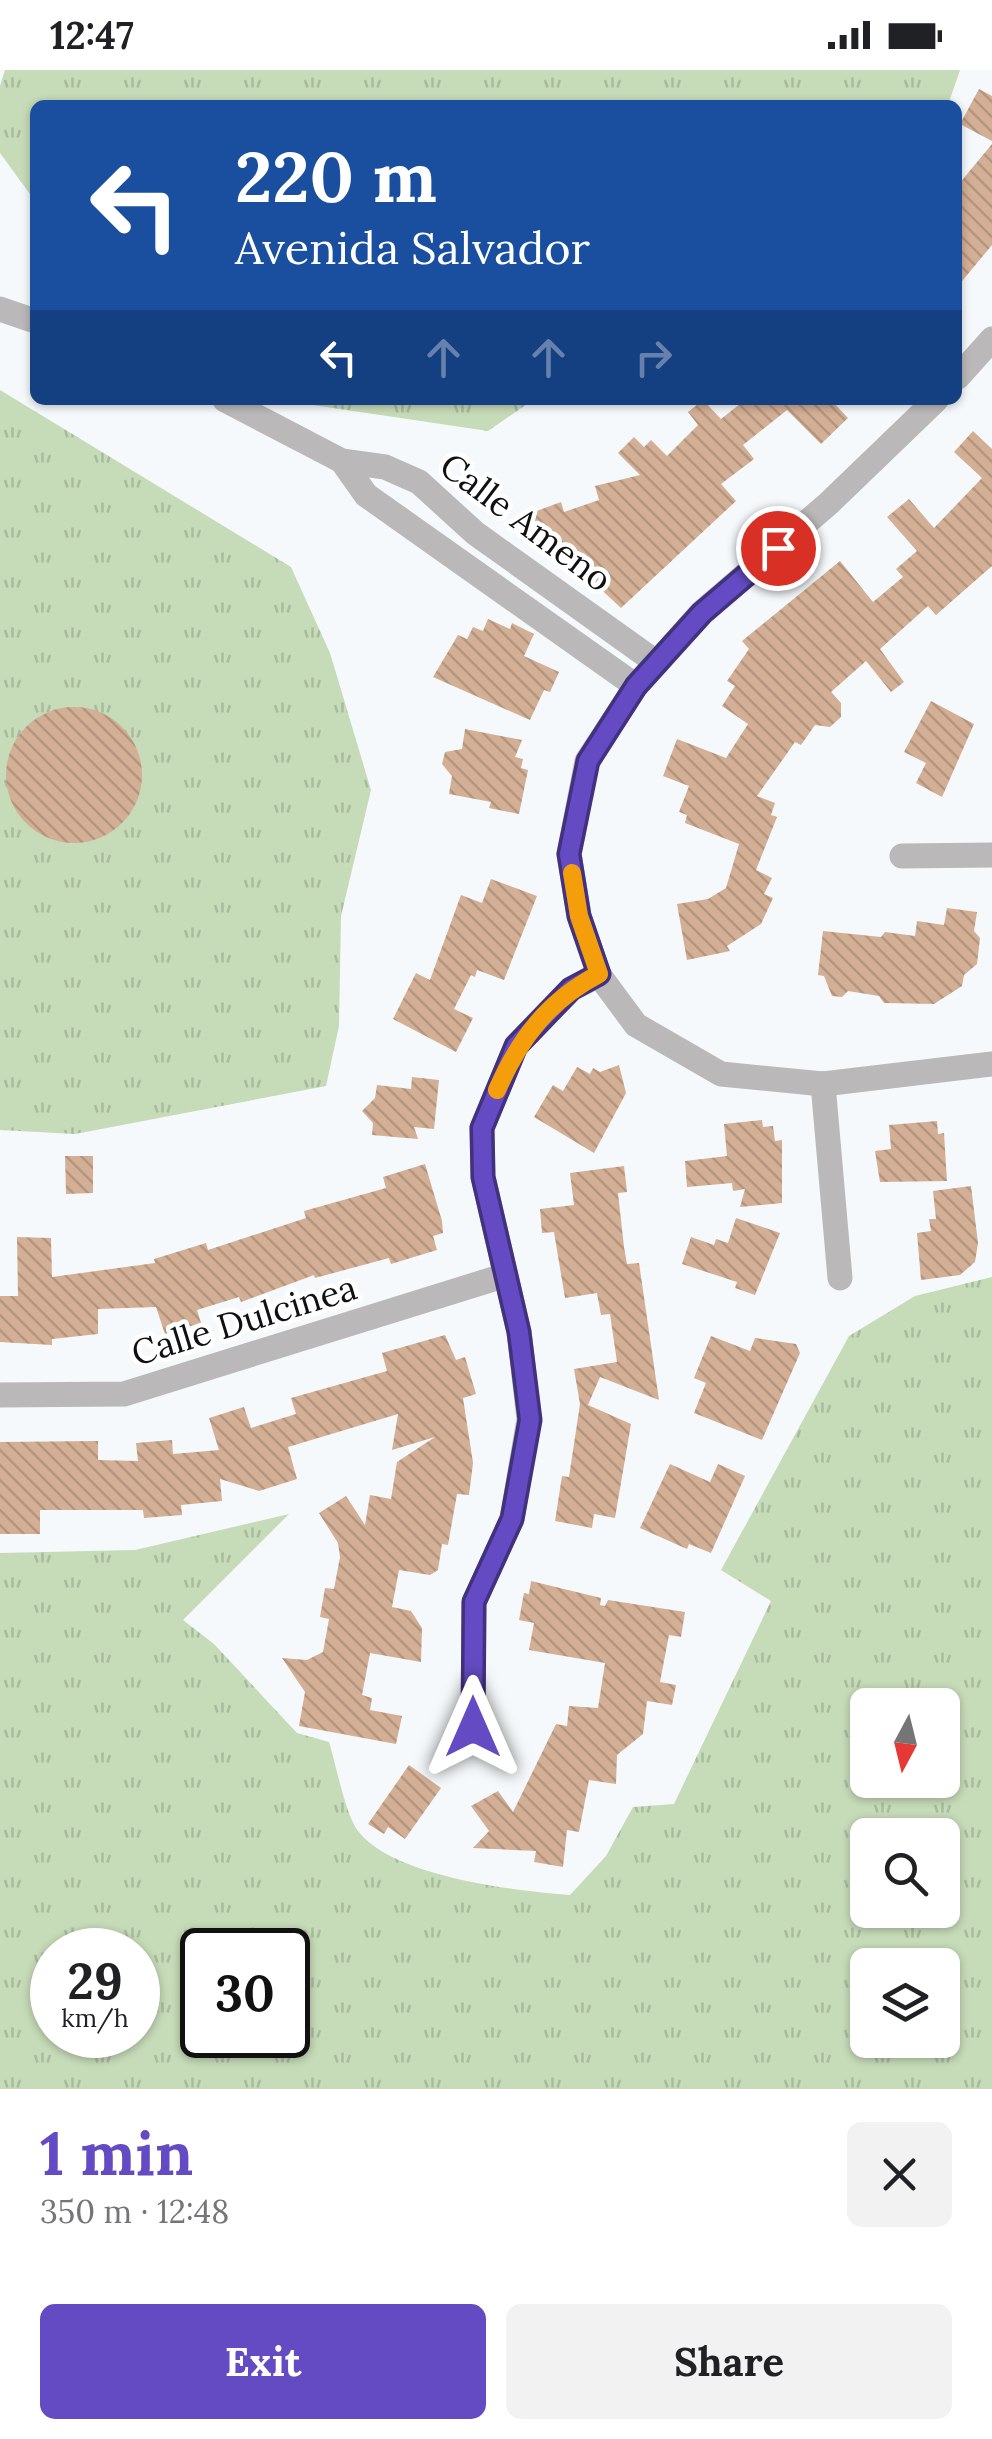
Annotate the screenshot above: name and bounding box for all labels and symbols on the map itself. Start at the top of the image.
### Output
street label: Calle Ameno [431,443,621,601]
pin [736,506,821,591]
street label: Calle Dulcinea [126,1264,362,1376]
position arrow [421,1675,525,1779]
north arrow [850,1688,960,1798]
speed limit sign: 30 [180,1928,310,2058]

